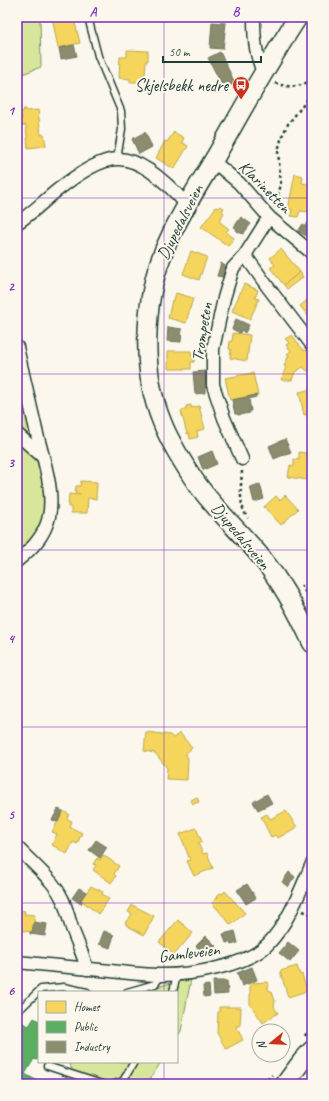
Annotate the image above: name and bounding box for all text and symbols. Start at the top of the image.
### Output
text: A [90,4,98,20]
text: B [233,4,241,20]
scale bar [163,38,261,64]
text: 50 m [169,44,191,60]
place label: Skjelsbekk nedre [135,75,229,96]
bus stop icon: Skjelsbekk nedre [231,75,251,100]
text: 1 [8,103,16,119]
street label: Klarinetten [234,156,297,219]
street label: Djupedalsveien [152,180,208,263]
text: 2 [8,279,15,295]
street label: Trompeten [187,301,217,363]
text: 3 [8,455,15,471]
street label: Djupedalsveien [207,498,276,575]
text: 4 [8,631,16,647]
text: 5 [8,807,15,823]
street label: Gamleveien [157,939,222,967]
text: 6 [8,983,15,999]
legend [38,991,178,1063]
text: Homes [74,999,101,1015]
text: Public [74,1019,98,1035]
north arrow [251,1023,291,1063]
text: Industry [74,1039,111,1055]
text: N [253,1039,269,1051]

